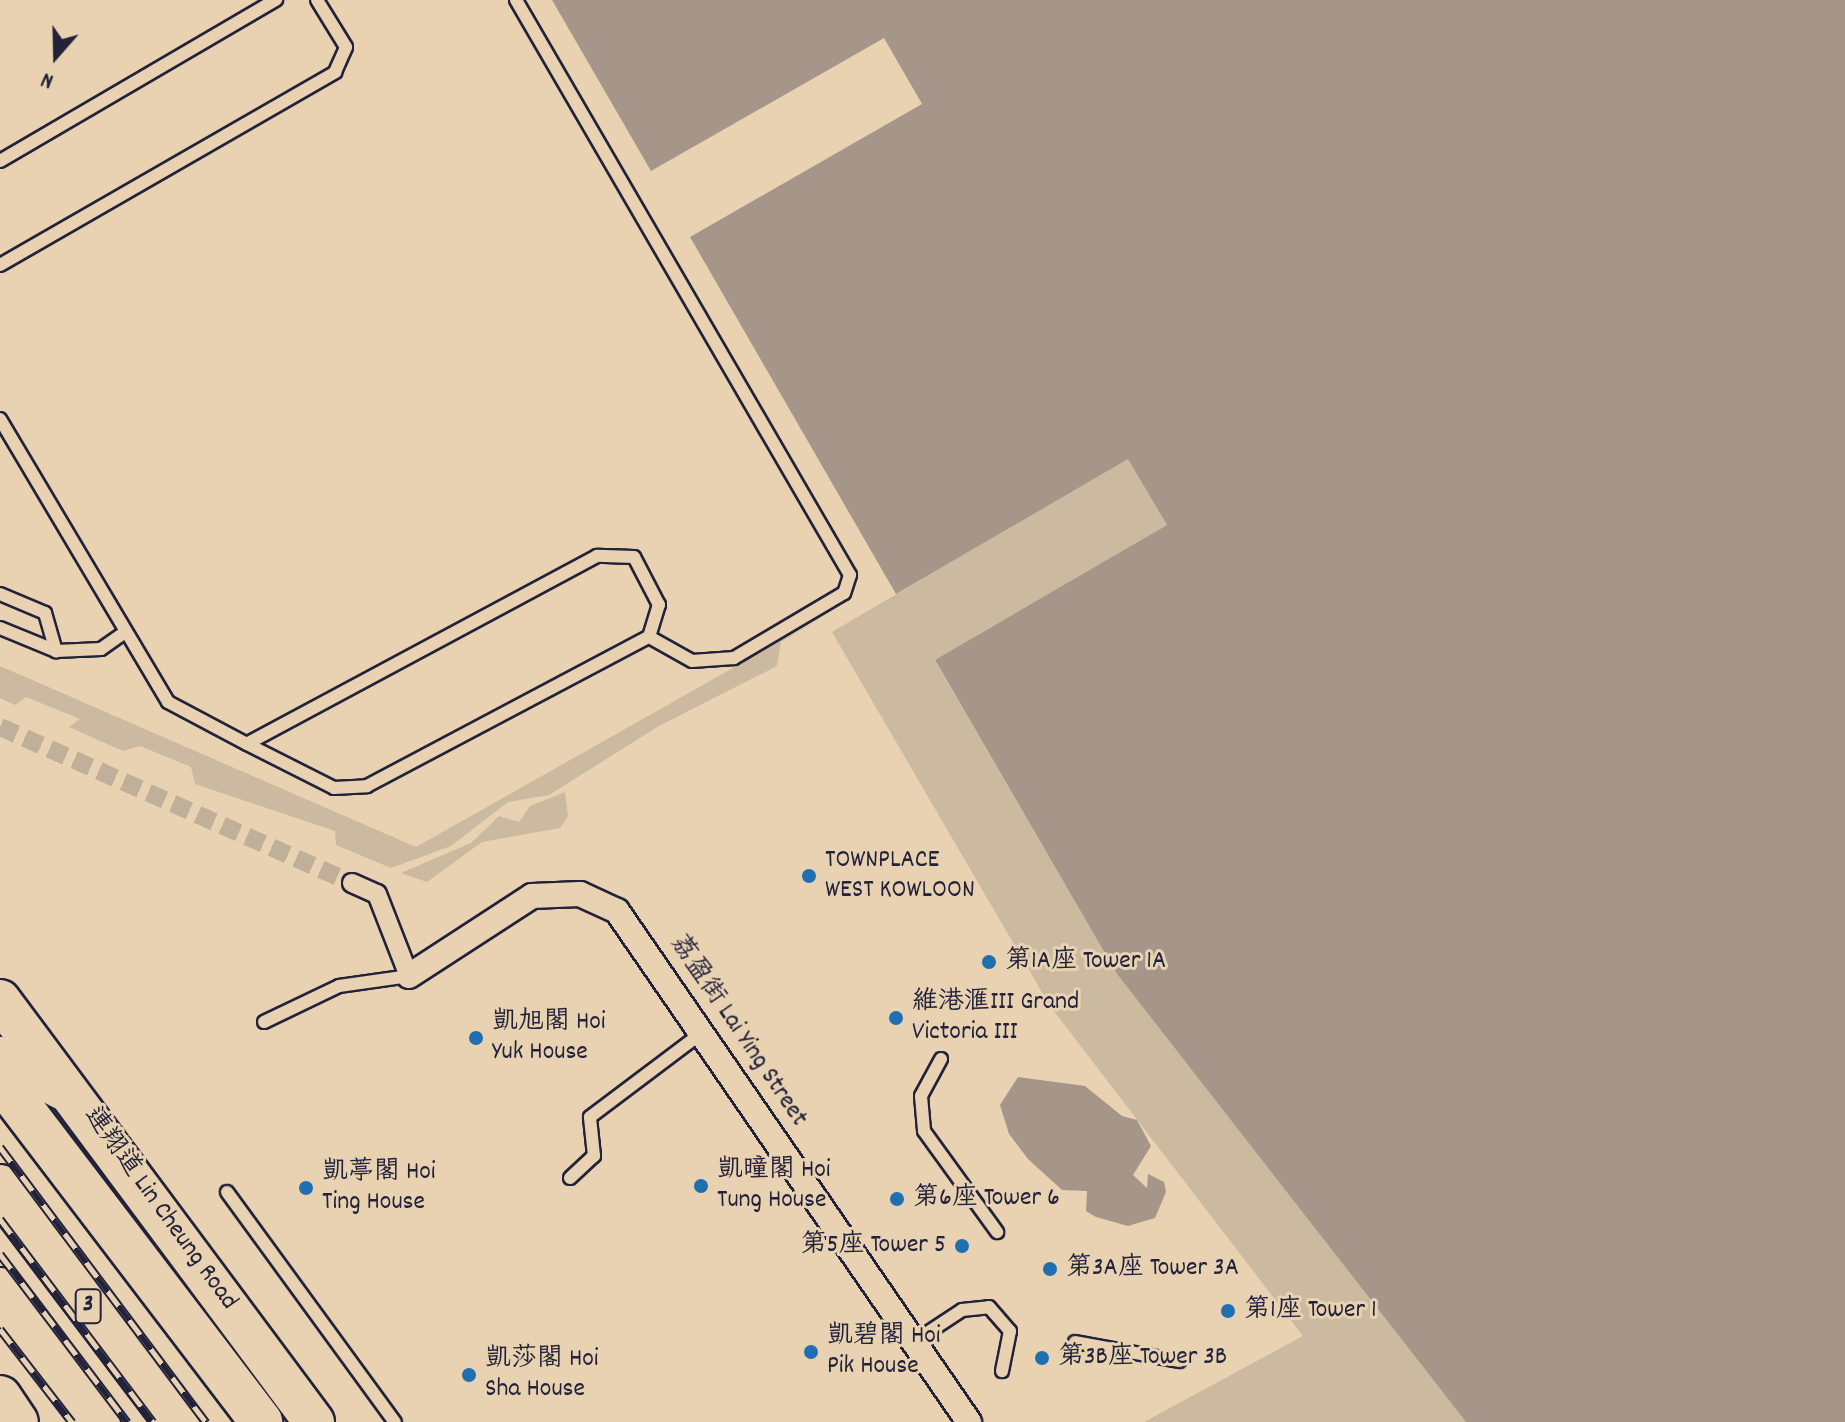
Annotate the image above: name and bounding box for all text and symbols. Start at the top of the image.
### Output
north arrow [16,16,96,96]
text: N [37,63,58,95]
place label: TOWNPLACE WEST KOWLOON [825,845,975,906]
marker: TOWNPLACE WEST KOWLOON [800,867,818,885]
street label: 荔盈街 Lai Ying Street [662,929,814,1133]
place label: 第1A座 Tower 1A [1005,946,1166,978]
marker: 第1A座 Tower 1A [980,953,998,971]
place label: 維港滙III Grand Victoria III [912,987,1079,1048]
place label: 凱旭閣 Hoi Yuk House [492,1007,606,1068]
marker: 維港滙III Grand Victoria III [887,1009,905,1027]
marker: 凱旭閣 Hoi Yuk House [467,1029,485,1047]
street label: 連翔道 Lin Cheung Road [76,1102,244,1316]
place label: 凱曈閣 Hoi Tung House [717,1155,831,1216]
place label: 凱葶閣 Hoi Ting House [322,1157,436,1218]
marker: 凱曈閣 Hoi Tung House [692,1177,710,1195]
marker: 凱葶閣 Hoi Ting House [297,1179,315,1197]
place label: 第6座 Tower 6 [913,1183,1060,1215]
marker: 第6座 Tower 6 [888,1190,906,1208]
place label: 第5座 Tower 5 [801,1230,946,1262]
marker: 第5座 Tower 5 [953,1237,971,1255]
place label: 第3A座 Tower 3A [1066,1253,1239,1285]
marker: 第3A座 Tower 3A [1041,1260,1059,1278]
road number: 3 [74,1286,102,1326]
place label: 第1座 Tower 1 [1244,1295,1377,1327]
marker: 第1座 Tower 1 [1219,1302,1237,1320]
place label: 凱碧閣 Hoi Pik House [827,1321,941,1382]
place label: 第3B座 Tower 3B [1058,1342,1227,1374]
marker: 凱碧閣 Hoi Pik House [802,1343,820,1361]
place label: 凱莎閣 Hoi Sha House [485,1344,599,1406]
marker: 第3B座 Tower 3B [1033,1349,1051,1367]
marker: 凱莎閣 Hoi Sha House [460,1366,478,1384]

